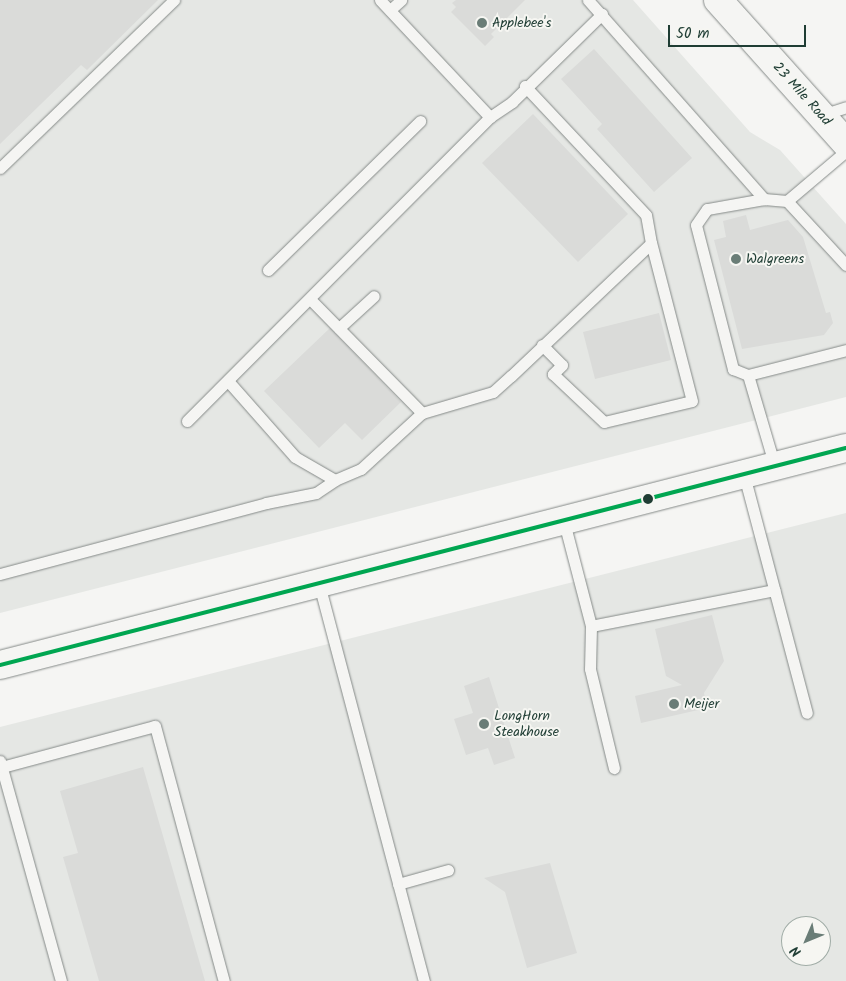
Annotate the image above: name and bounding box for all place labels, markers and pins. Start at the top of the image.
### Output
place label: Applebee's [492,15,552,31]
marker: Applebee's [476,17,488,29]
place label: Walgreens [746,251,804,267]
marker: Walgreens [730,253,742,265]
unlabelled marker [643,494,653,504]
place label: Meijer [684,696,719,712]
marker: Meijer [668,698,680,710]
place label: LongHorn Steakhouse [494,708,559,740]
marker: LongHorn Steakhouse [478,718,490,730]

